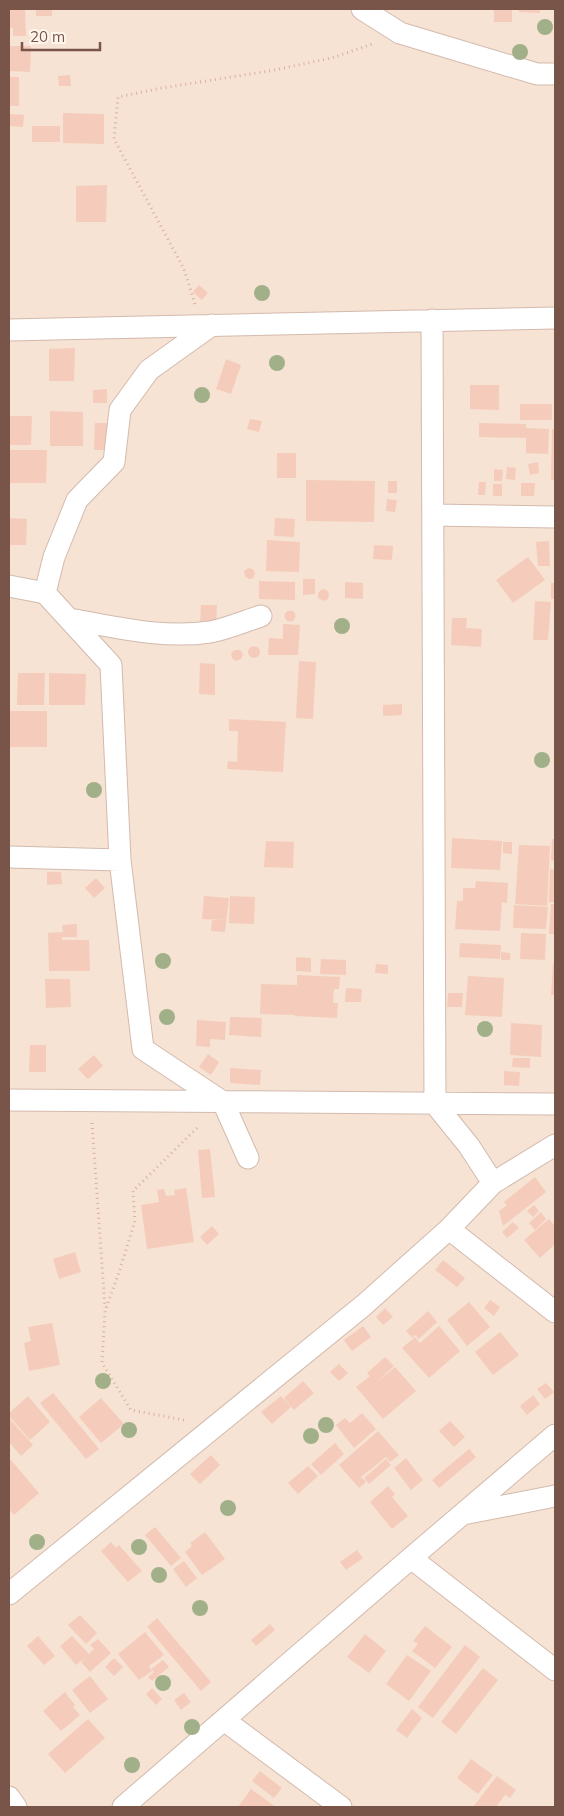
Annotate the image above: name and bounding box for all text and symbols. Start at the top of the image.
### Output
scale bar [22,20,100,52]
text: 20 m [30,27,65,46]

